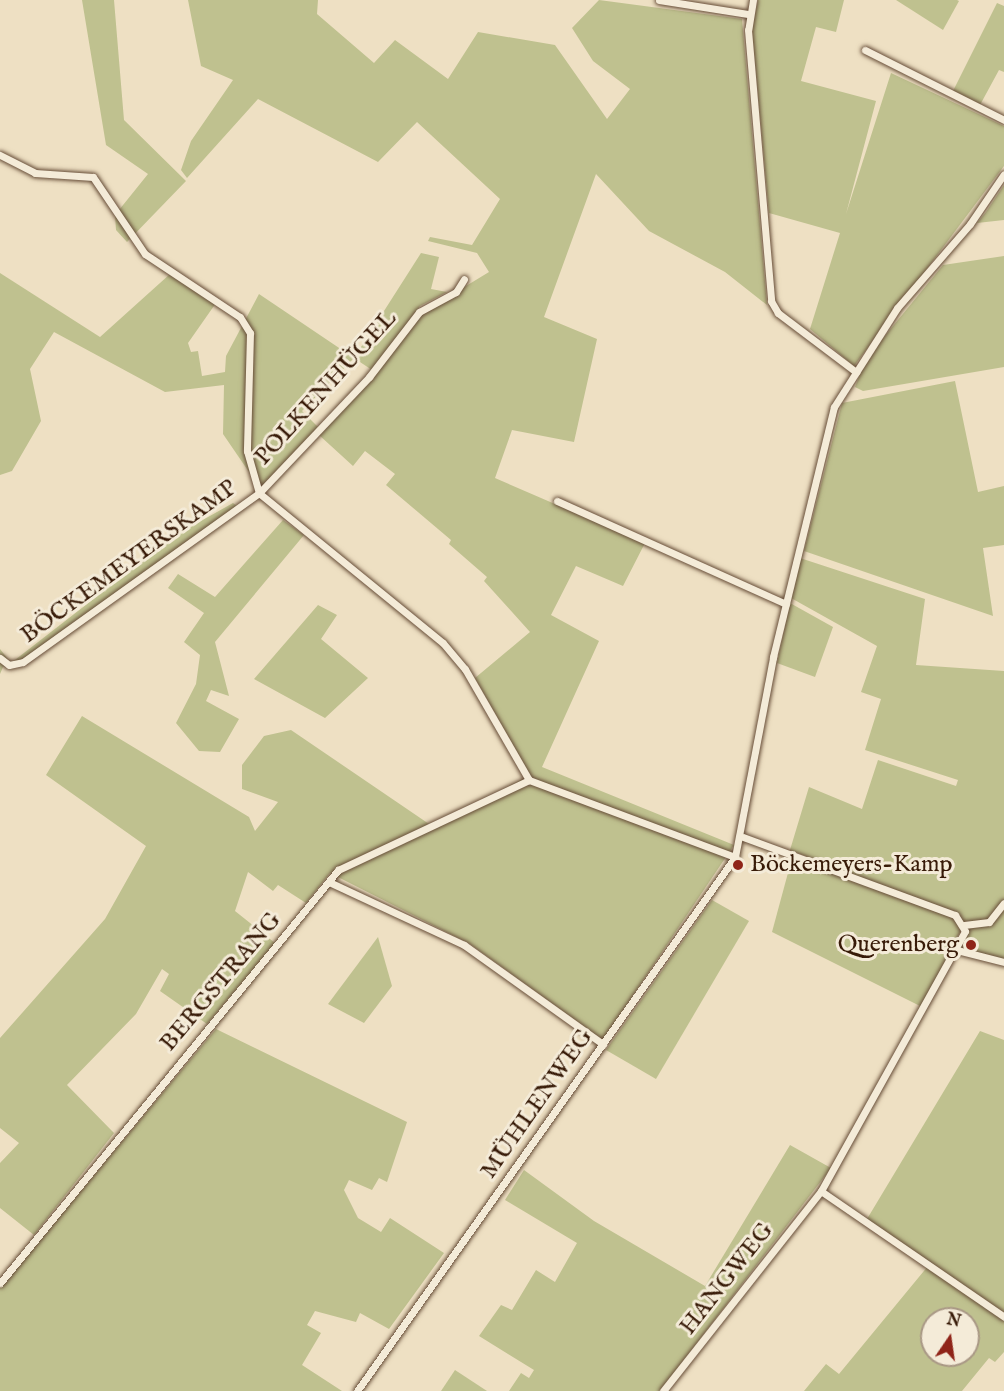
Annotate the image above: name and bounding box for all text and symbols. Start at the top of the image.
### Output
street label: POLKENHÜGEL [249,305,403,471]
street label: BÖCKEMEYERSKAMP [15,474,243,650]
place label: Böckemeyers-Kamp [750,851,952,879]
marker: Böckemeyers-Kamp [731,858,745,872]
street label: BERGSTRANG [154,907,288,1057]
place label: Querenberg [838,931,959,959]
marker: Querenberg [964,938,978,952]
street label: MÜHLENWEG [475,1023,599,1185]
street label: HANGWEG [674,1217,780,1341]
north arrow [920,1307,980,1367]
text: N [945,1310,963,1333]

